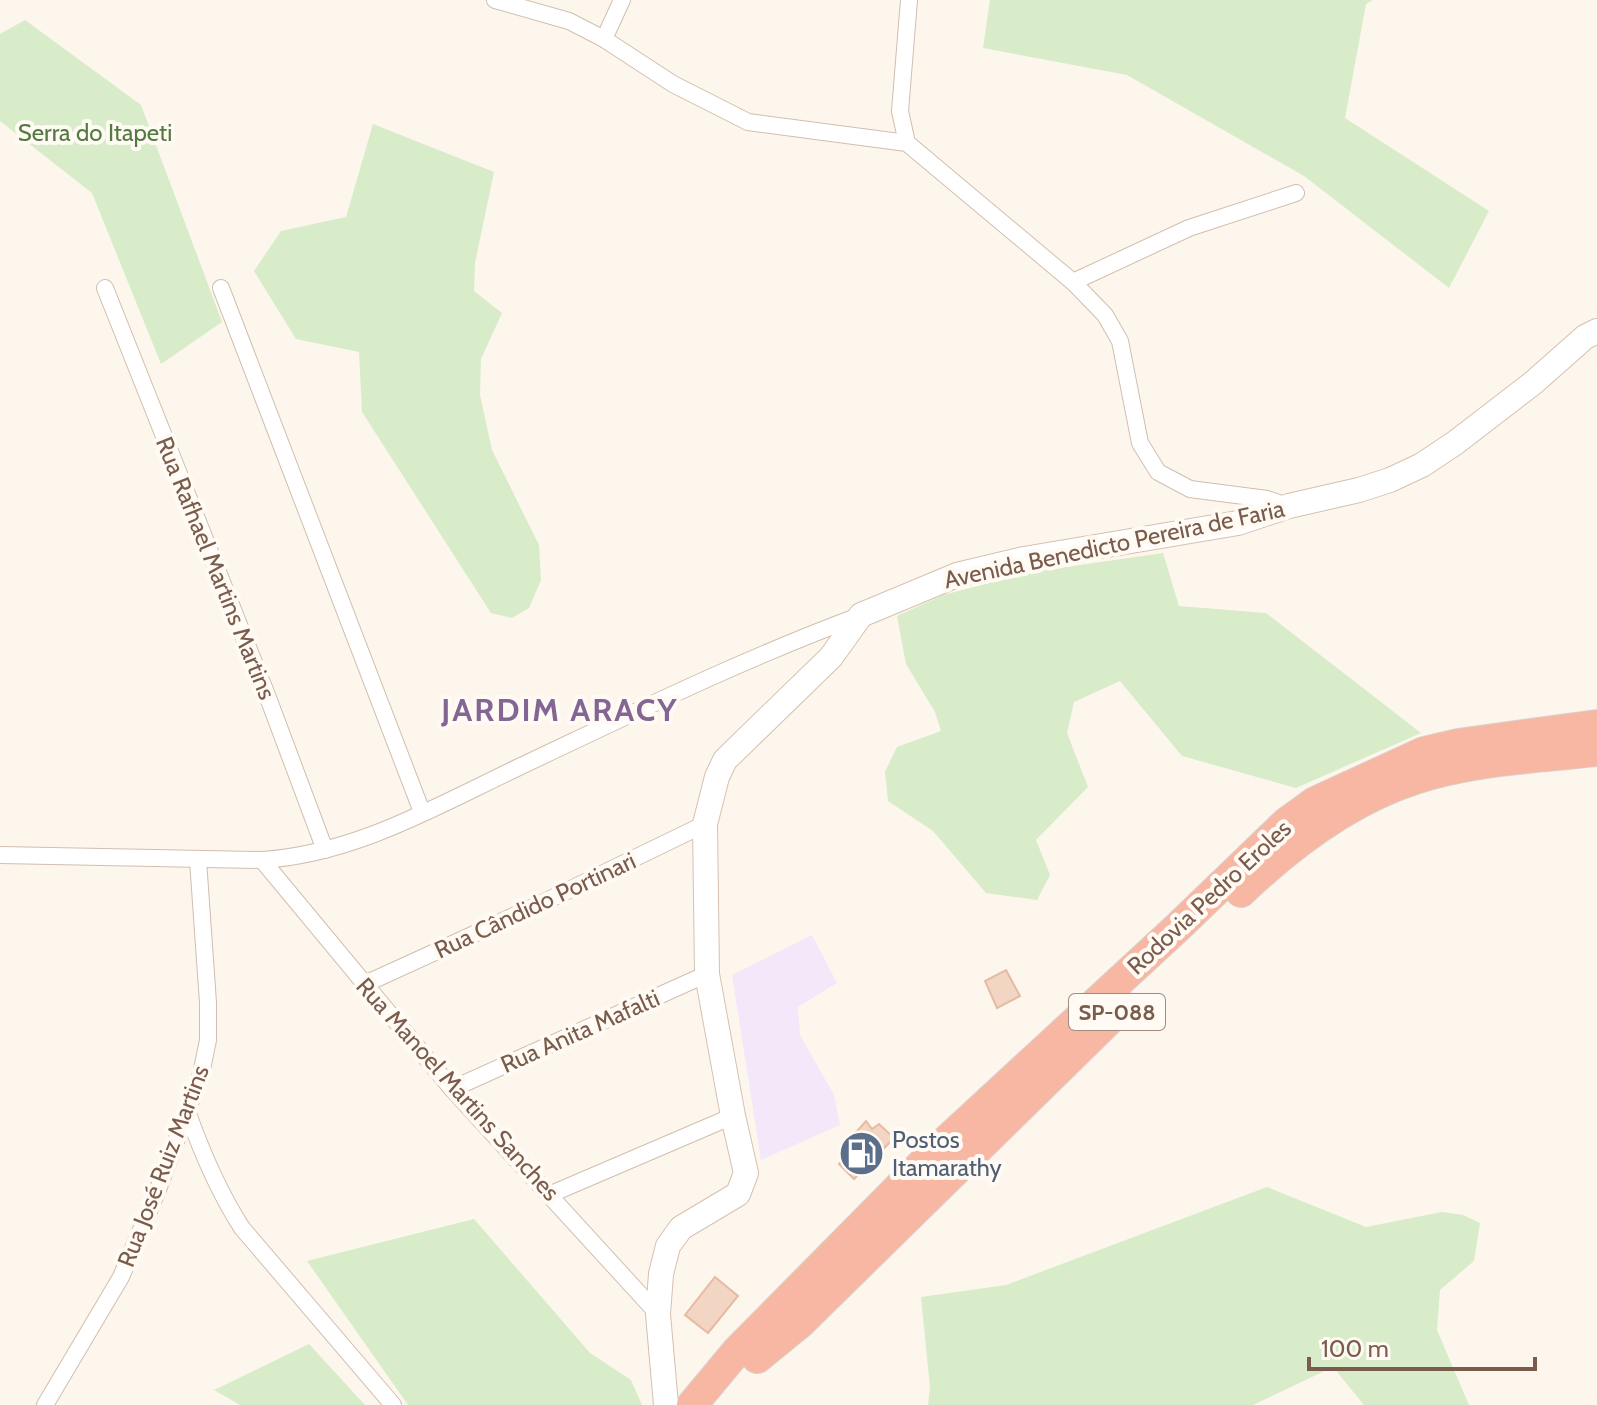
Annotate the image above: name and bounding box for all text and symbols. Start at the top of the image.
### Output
park label: Serra do Itapeti [18,118,172,147]
street label: Rua Rafhael Martins Martins [150,432,282,704]
street label: Avenida Benedicto Pereira de Faria [941,494,1287,594]
district label: JARDIM ARACY [440,690,679,729]
street label: Rodovia Pedro Eroles [1121,814,1297,980]
street label: Rua Cândido Portinari [430,846,640,964]
street label: Rua Manoel Martins Sanches [350,972,566,1206]
street label: Rua Anita Mafalti [496,983,664,1079]
road number: SP-088 [1069,994,1165,1030]
street label: Rua José Ruiz Martins [111,1061,215,1271]
place label: Postos Itamarathy [892,1125,1002,1182]
fuel station icon: Postos Itamarathy [837,1129,885,1177]
scale bar [1309,1321,1535,1371]
text: 100 m [1321,1334,1389,1363]

